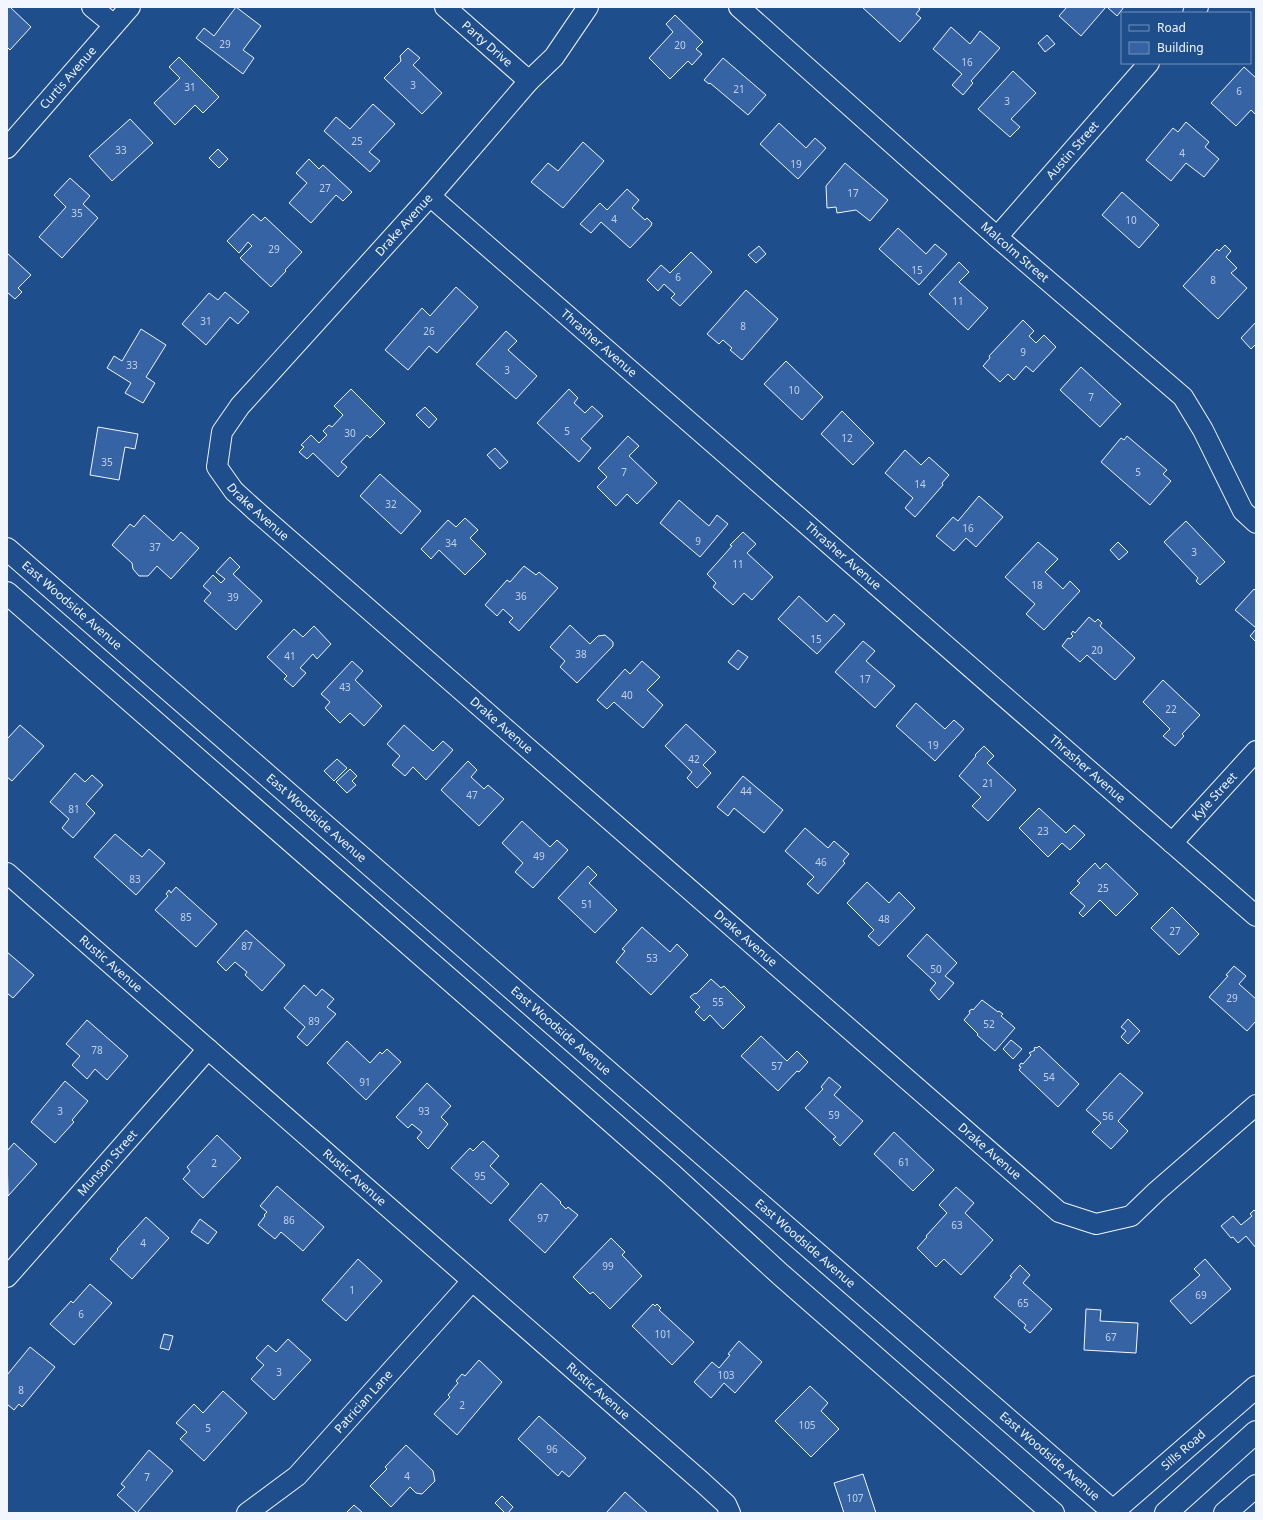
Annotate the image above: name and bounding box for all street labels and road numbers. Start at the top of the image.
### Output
street label: Party Drive [458,17,517,71]
street label: Curtis Avenue [36,42,100,113]
street label: Austin Street [1042,117,1103,183]
street label: Drake Avenue [371,190,436,260]
street label: Malcolm Street [977,218,1053,286]
street label: Thrasher Avenue [557,305,641,381]
street label: Drake Avenue [223,479,293,544]
street label: Thrasher Avenue [802,518,885,594]
street label: East Woodside Avenue [18,557,126,654]
street label: Drake Avenue [467,693,537,757]
street label: Thrasher Avenue [1046,731,1130,807]
street label: Kyle Street [1188,768,1241,824]
street label: East Woodside Avenue [263,769,371,866]
street label: Drake Avenue [711,906,781,970]
street label: Rustic Avenue [76,931,147,996]
street label: East Woodside Avenue [507,982,615,1079]
street label: Drake Avenue [955,1119,1025,1183]
street label: Munson Street [73,1125,141,1199]
street label: Rustic Avenue [319,1145,390,1210]
street label: East Woodside Avenue [752,1195,859,1292]
street label: Rustic Avenue [563,1358,634,1423]
street label: Patrician Lane [330,1366,396,1437]
street label: East Woodside Avenue [996,1407,1104,1504]
street label: Sills Road [1157,1426,1209,1474]

